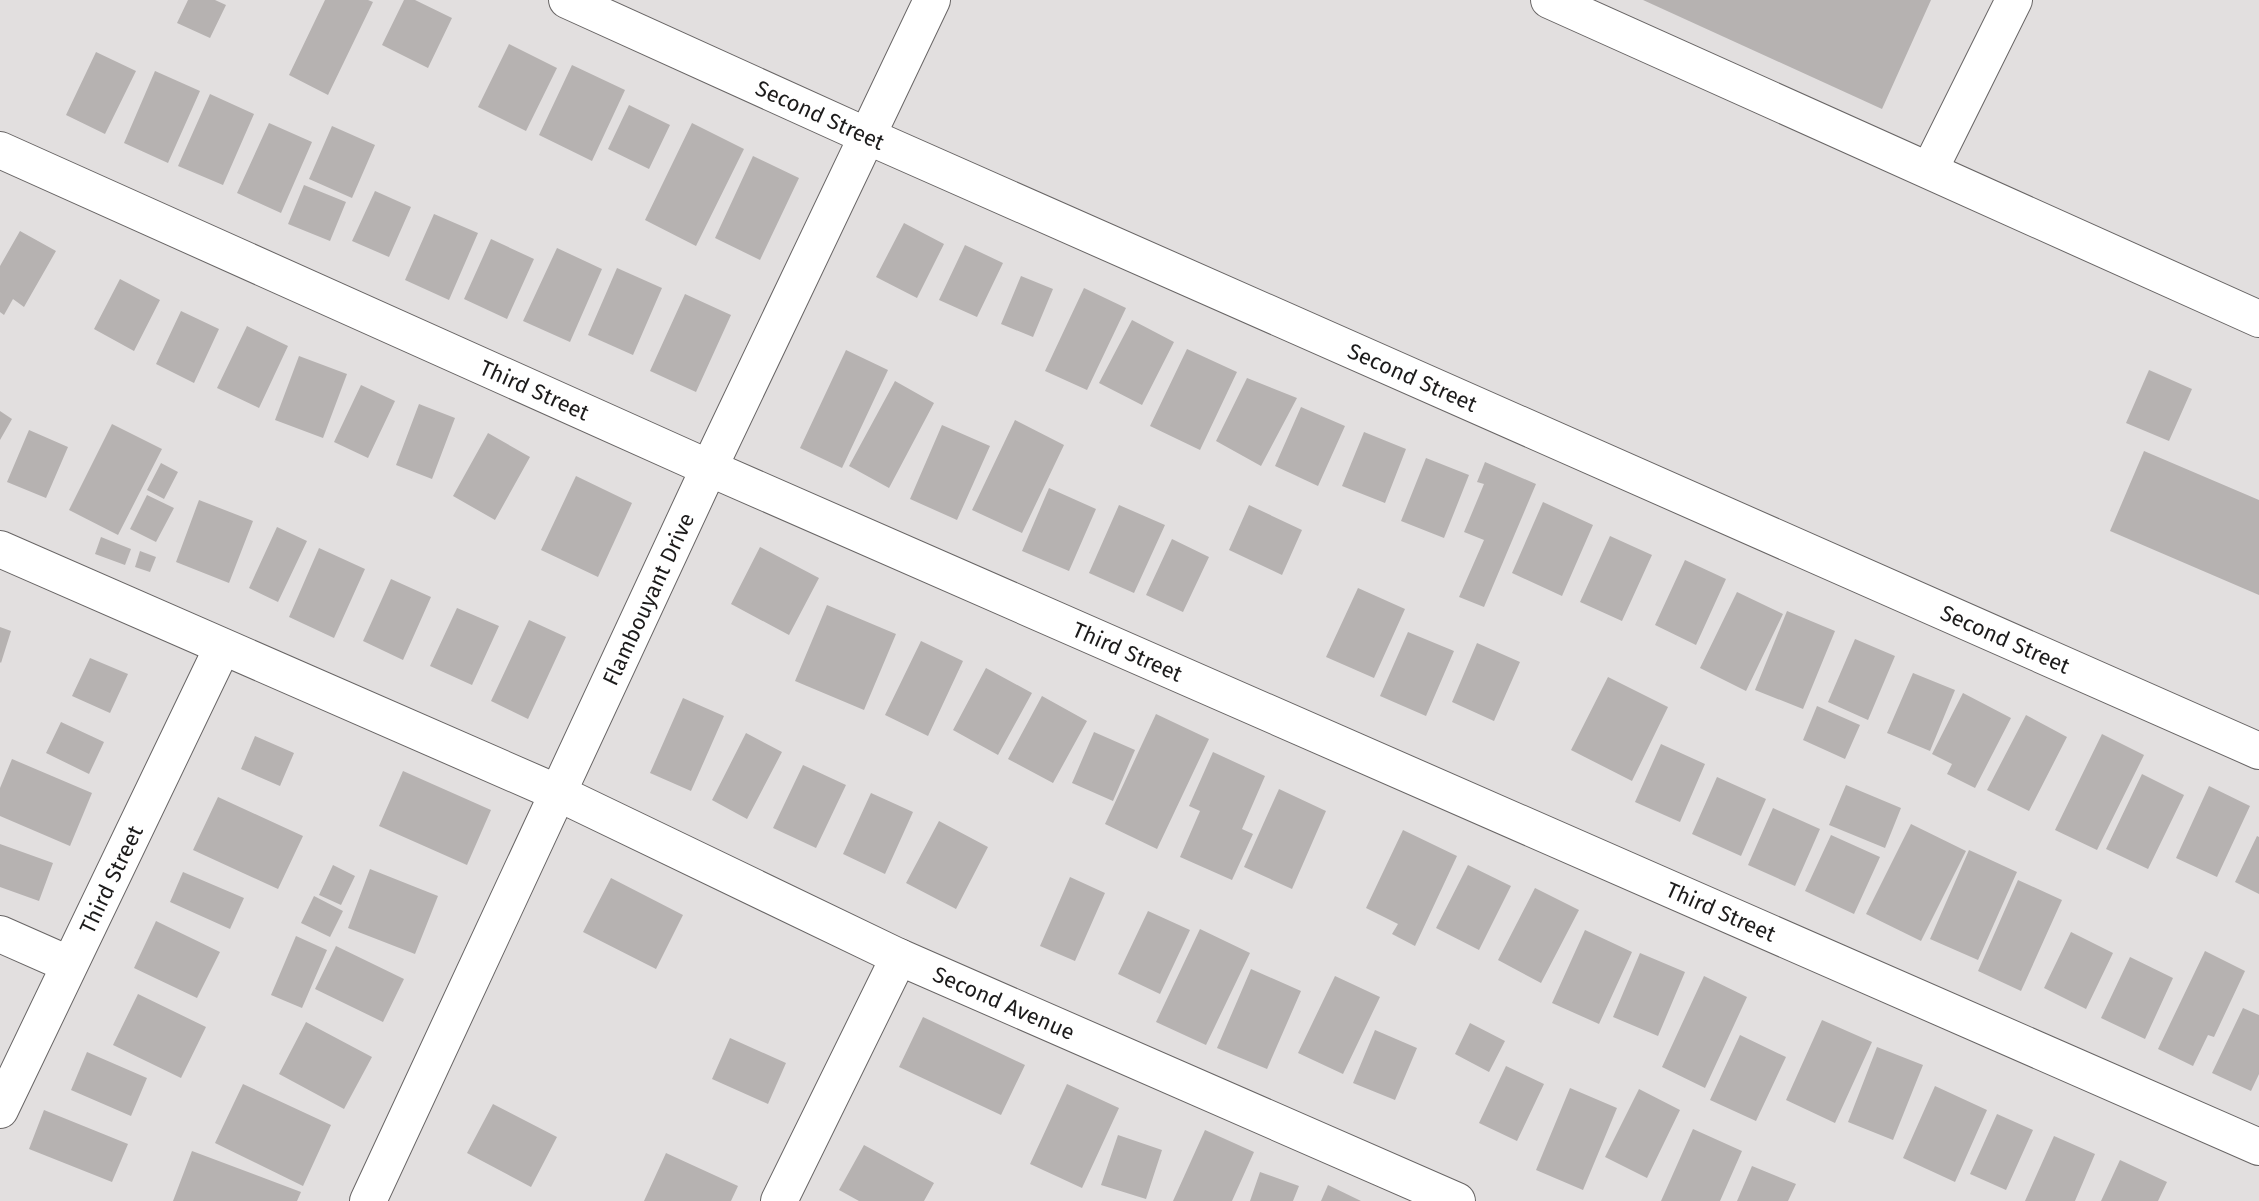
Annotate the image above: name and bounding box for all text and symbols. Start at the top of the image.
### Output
street label: Second Street [751,74,889,156]
street label: Second Street [1344,337,1481,418]
street label: Third Street [476,354,593,427]
street label: Flambouyant Drive [597,509,700,690]
street label: Second Street [1936,599,2074,680]
street label: Third Street [1068,616,1186,688]
street label: Third Street [74,821,149,938]
street label: Third Street [1662,876,1780,948]
street label: Second Avenue [929,961,1079,1046]

